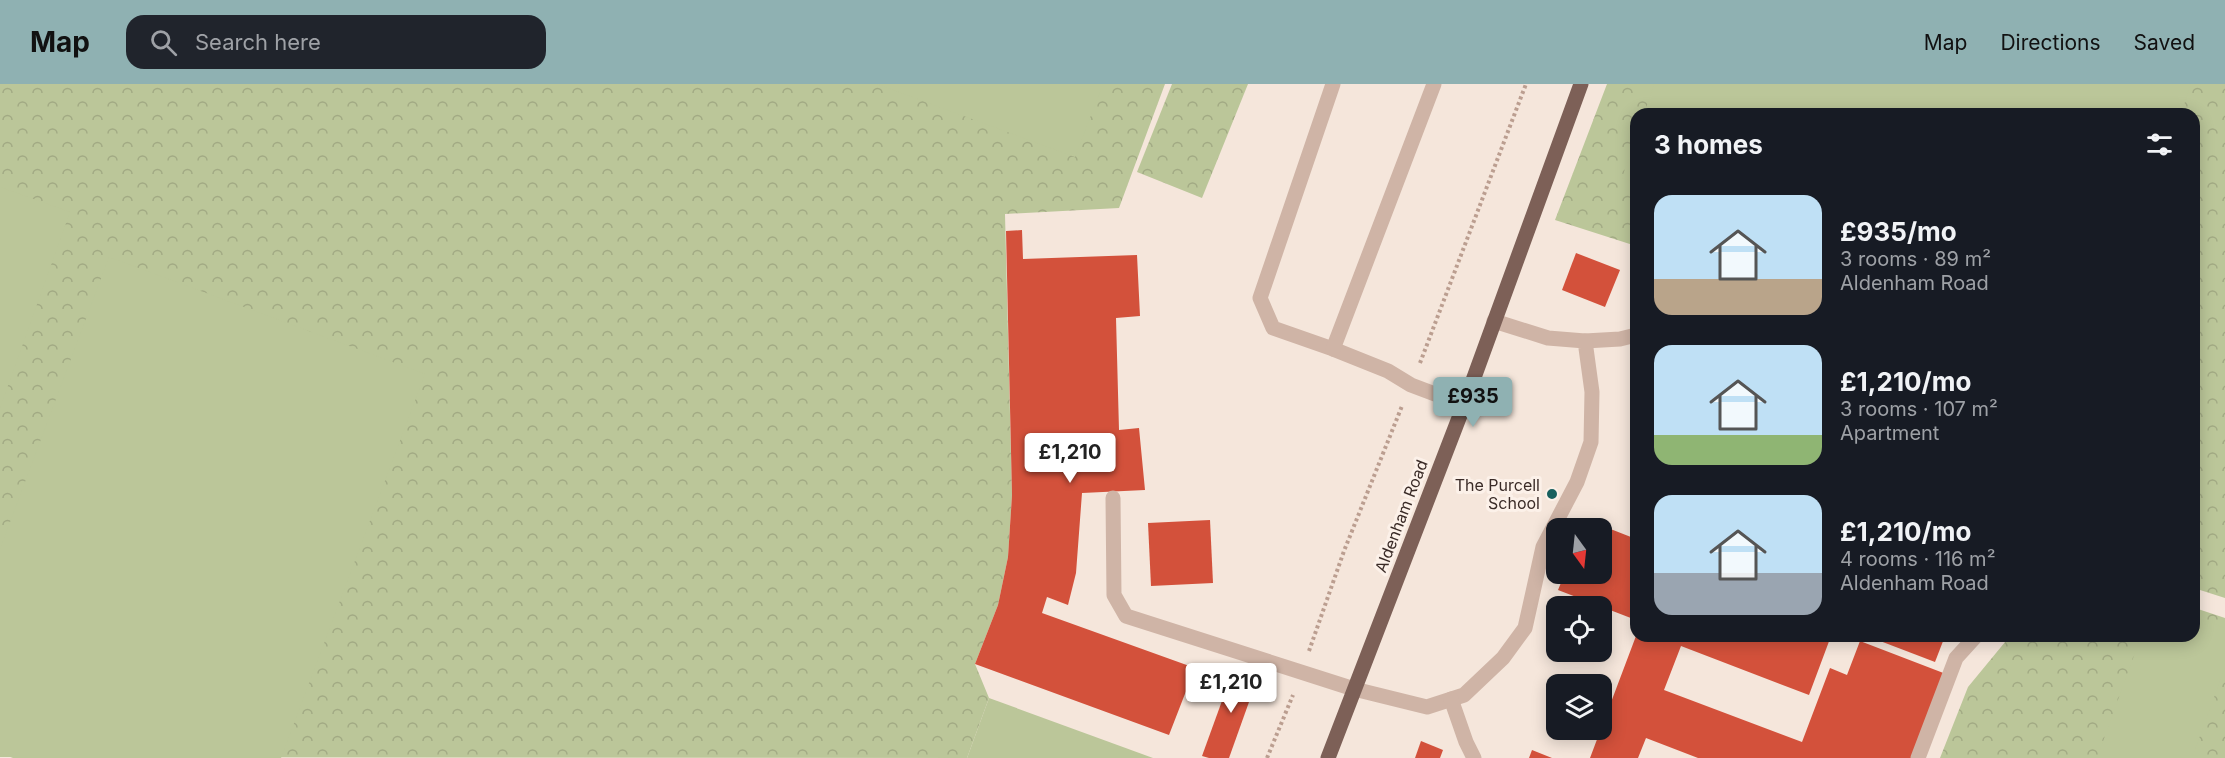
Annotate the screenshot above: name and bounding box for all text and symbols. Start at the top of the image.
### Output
search box [126,15,546,69]
text: Map [30,25,90,59]
icon: search [147,26,180,59]
text: Search here [195,29,321,55]
text: Map [1924,30,1967,55]
text: Directions [2000,30,2101,55]
text: Saved [2134,30,2195,55]
icon: filters [2143,128,2176,161]
text: 3 homes [1654,129,1763,160]
text: £935/mo [1840,216,1957,247]
icon: home [1702,219,1774,291]
text: 3 rooms · 89 m² [1840,247,1991,271]
text: Aldenham Road [1840,271,1989,295]
text: £1,210/mo [1840,366,1971,397]
icon: home [1702,369,1774,441]
pin: £935 [1437,377,1509,428]
text: £935 [1447,384,1499,408]
text: 3 rooms · 107 m² [1840,397,1998,421]
text: Apartment [1840,421,1939,445]
pin: £1,210 [1021,433,1119,484]
text: £1,210 [1039,440,1101,464]
street label: Aldenham Road [1370,457,1432,575]
place label: The Purcell School [1455,475,1540,513]
marker: The Purcell School [1545,487,1559,501]
text: £1,210/mo [1840,516,1971,547]
north arrow [1546,518,1612,584]
map controls [1546,518,1612,740]
icon: home [1702,519,1774,591]
text: 4 rooms · 116 m² [1840,547,1995,571]
text: Aldenham Road [1840,571,1989,595]
button: locate [1546,596,1612,662]
pin: £1,210 [1182,663,1280,714]
text: £1,210 [1200,670,1262,694]
button: layers [1546,674,1612,740]

